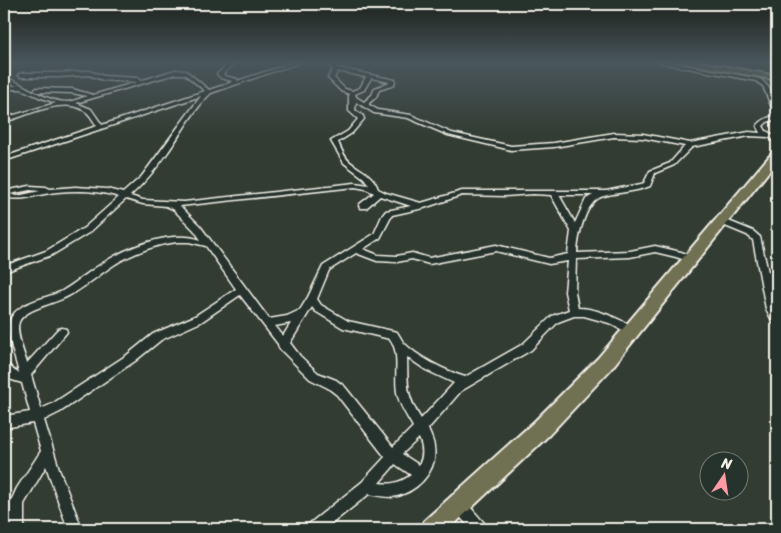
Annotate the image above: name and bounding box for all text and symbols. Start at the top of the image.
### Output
north arrow [698,450,748,500]
text: N [718,450,735,477]

